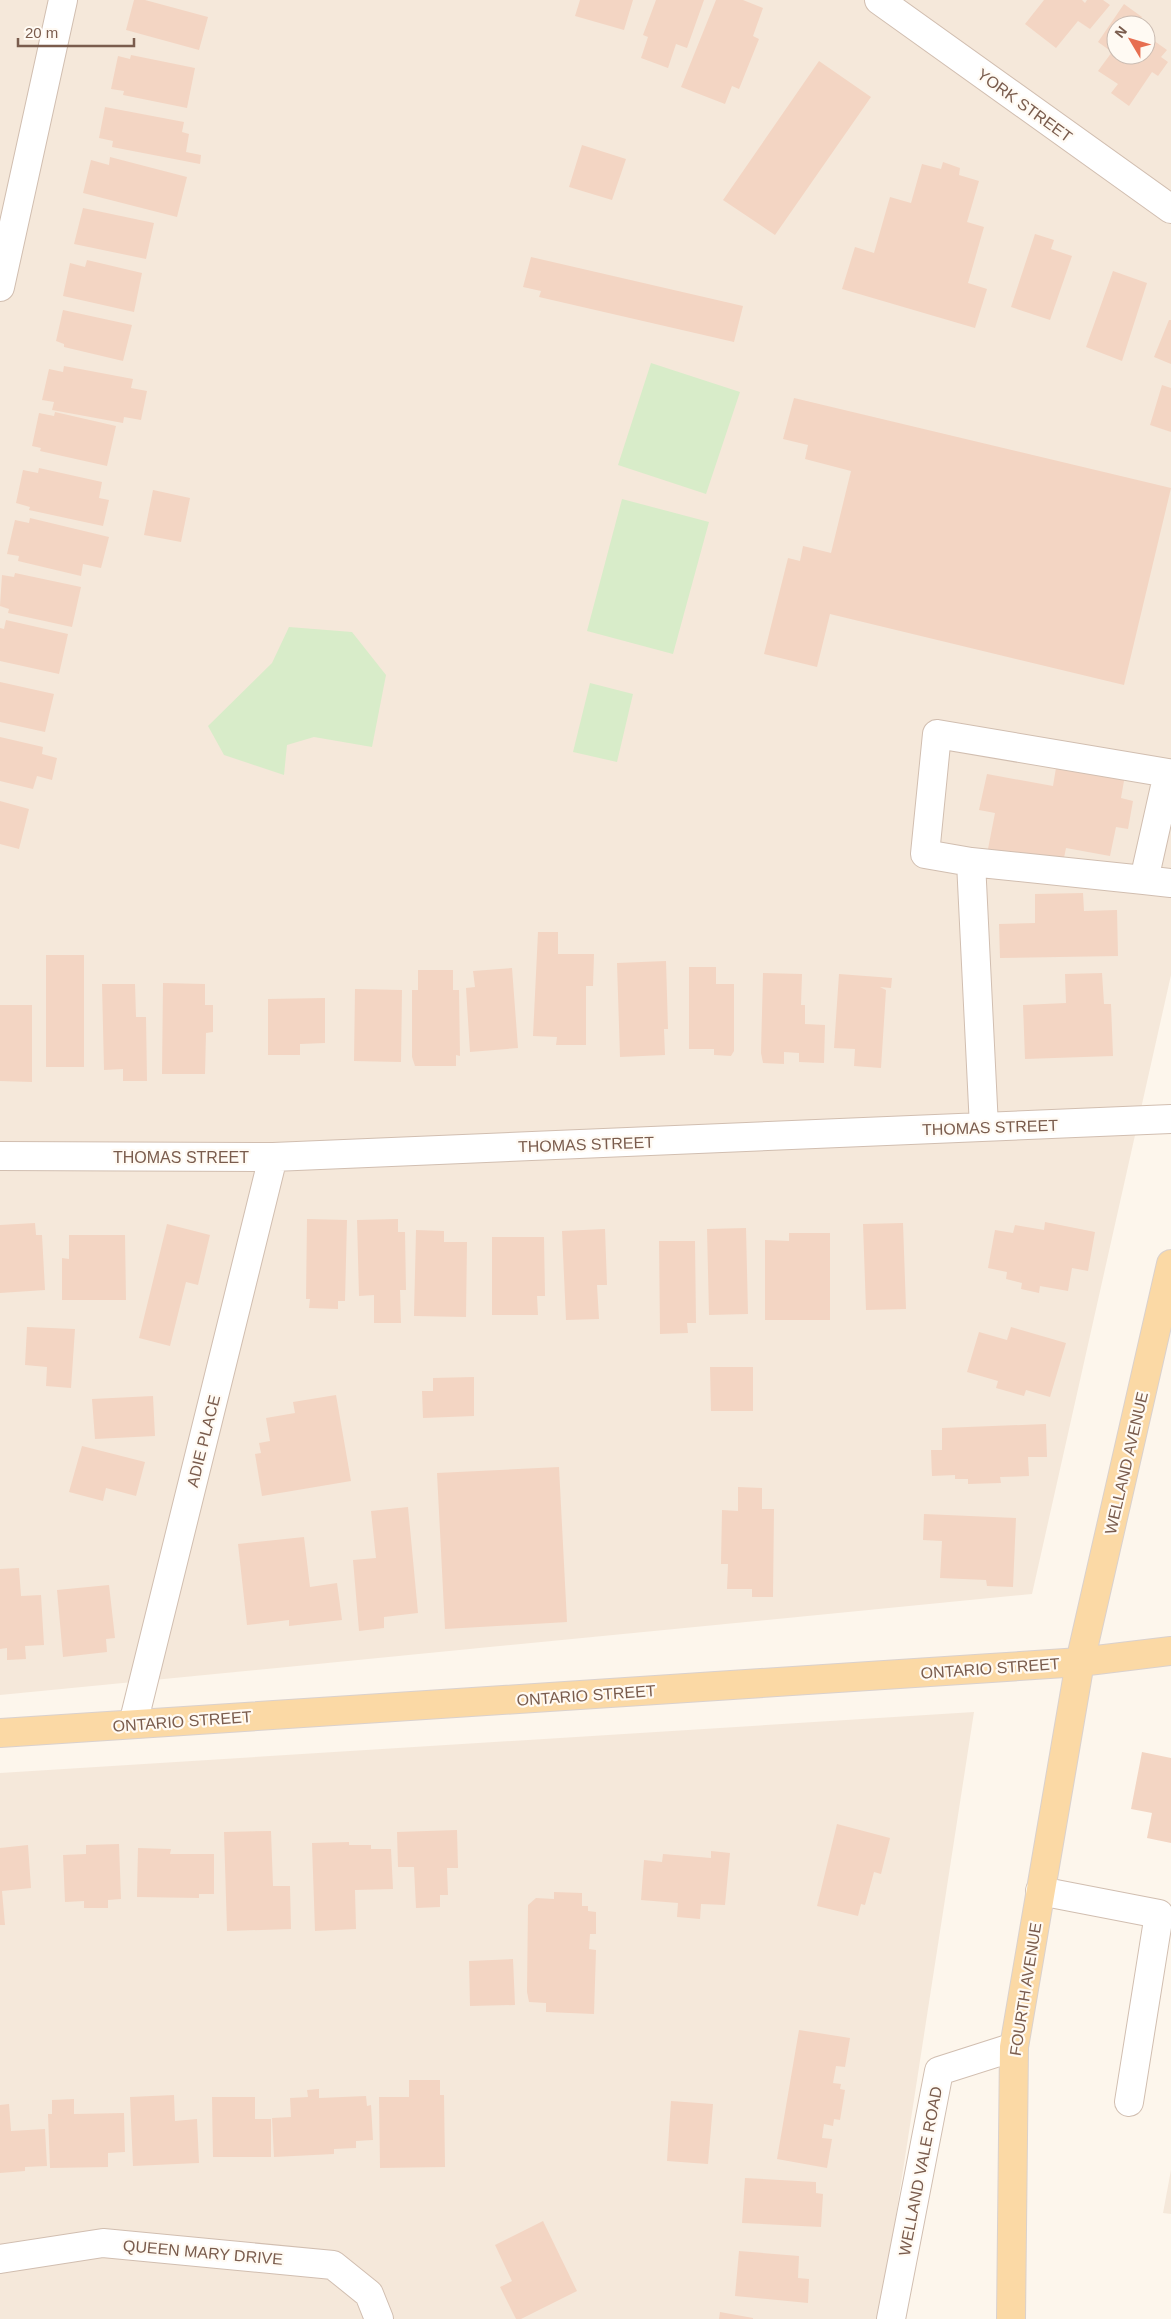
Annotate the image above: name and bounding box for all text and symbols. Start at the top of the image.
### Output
scale bar [18,15,134,47]
north arrow [1106,15,1156,65]
text: N [1111,23,1130,41]
text: 20 m [25,24,58,41]
street label: YORK STREET [974,65,1076,146]
street label: THOMAS STREET [922,1117,1058,1138]
street label: THOMAS STREET [518,1134,654,1155]
street label: THOMAS STREET [113,1149,249,1166]
street label: WELLAND AVENUE [1102,1390,1151,1536]
street label: ADIE PLACE [184,1393,223,1489]
street label: ONTARIO STREET [920,1655,1060,1682]
street label: ONTARIO STREET [516,1682,656,1709]
street label: ONTARIO STREET [112,1708,252,1735]
street label: FOURTH AVENUE [1007,1921,1044,2057]
street label: WELLAND VALE ROAD [896,2085,945,2257]
street label: QUEEN MARY DRIVE [122,2237,284,2268]

